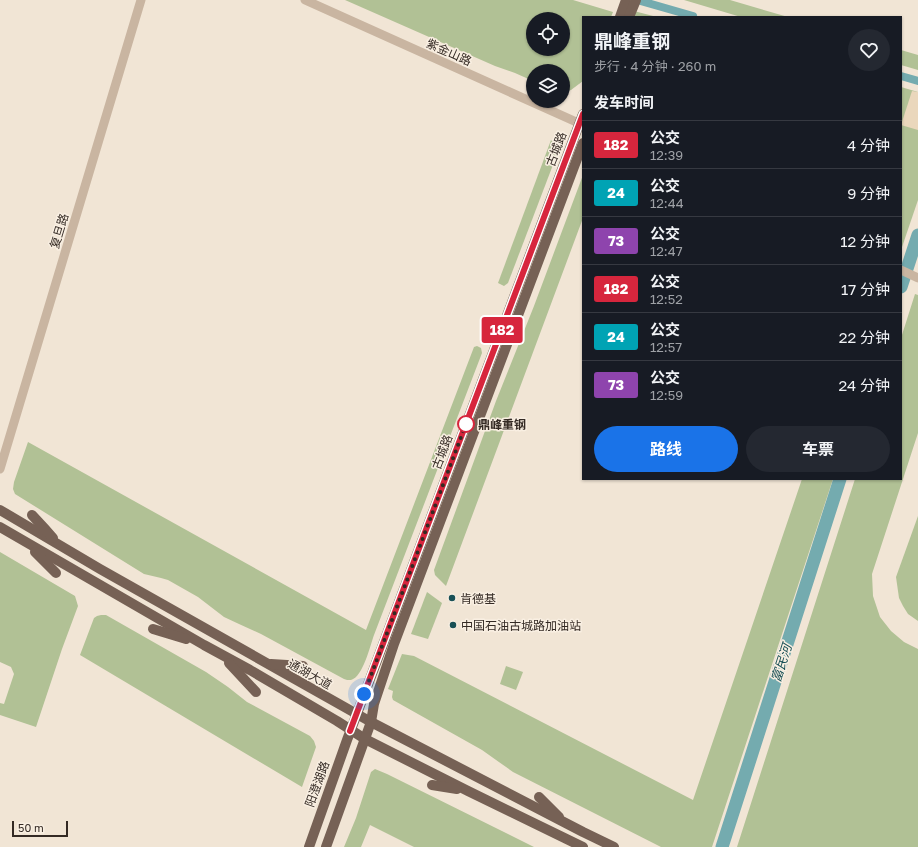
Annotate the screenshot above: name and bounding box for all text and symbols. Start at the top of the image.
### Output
map controls [526,12,570,108]
button: locate [526,12,570,56]
text: 鼎峰重钢 [594,29,670,52]
button: heart [848,29,890,71]
street label: 紫金山路 [424,35,474,69]
text: 步行 · 4 分钟 · 260 m [594,58,716,74]
button: layers [526,64,570,108]
text: 发车时间 [594,93,654,111]
text: 公交 [650,128,680,146]
street label: 古城路 [543,130,569,168]
text: 182 [604,136,628,153]
text: 4 分钟 [847,136,890,154]
text: 12:39 [650,147,683,163]
text: 公交 [650,176,680,194]
text: 24 [607,184,625,201]
text: 9 分钟 [847,184,890,202]
text: 12:44 [650,195,684,211]
street label: 复旦路 [47,212,71,250]
text: 公交 [650,224,680,242]
text: 73 [608,232,624,249]
text: 12 分钟 [840,232,890,250]
text: 12:47 [650,243,683,259]
text: 公交 [650,272,680,290]
text: 182 [604,280,628,297]
text: 17 分钟 [841,280,890,298]
text: 12:52 [650,291,683,307]
line badge: 182 [479,317,525,343]
text: 公交 [650,320,680,338]
text: 182 [490,321,514,338]
text: 24 [607,328,625,345]
text: 22 分钟 [839,328,890,346]
text: 12:57 [650,339,682,355]
text: 公交 [650,368,680,386]
text: 73 [608,376,624,393]
text: 24 分钟 [838,376,890,394]
text: 12:59 [650,387,683,403]
marker: 鼎峰重钢 [457,415,475,433]
place label: 鼎峰重钢 [478,417,526,432]
button: 路线 [594,426,738,472]
button: 车票 [746,426,890,472]
street label: 古城路 [429,433,455,471]
place label: 肯德基 [460,591,496,606]
marker: 肯德基 [447,593,457,603]
place label: 中国石油古城路加油站 [461,618,581,633]
marker: 中国石油古城路加油站 [448,620,458,630]
water label: 富民河 [767,639,796,684]
street label: 通湖大道 [285,656,335,692]
your location [354,684,374,704]
street label: 阳澄湖路 [302,759,332,809]
scale bar [12,819,68,838]
text: 50 m [18,821,44,834]

